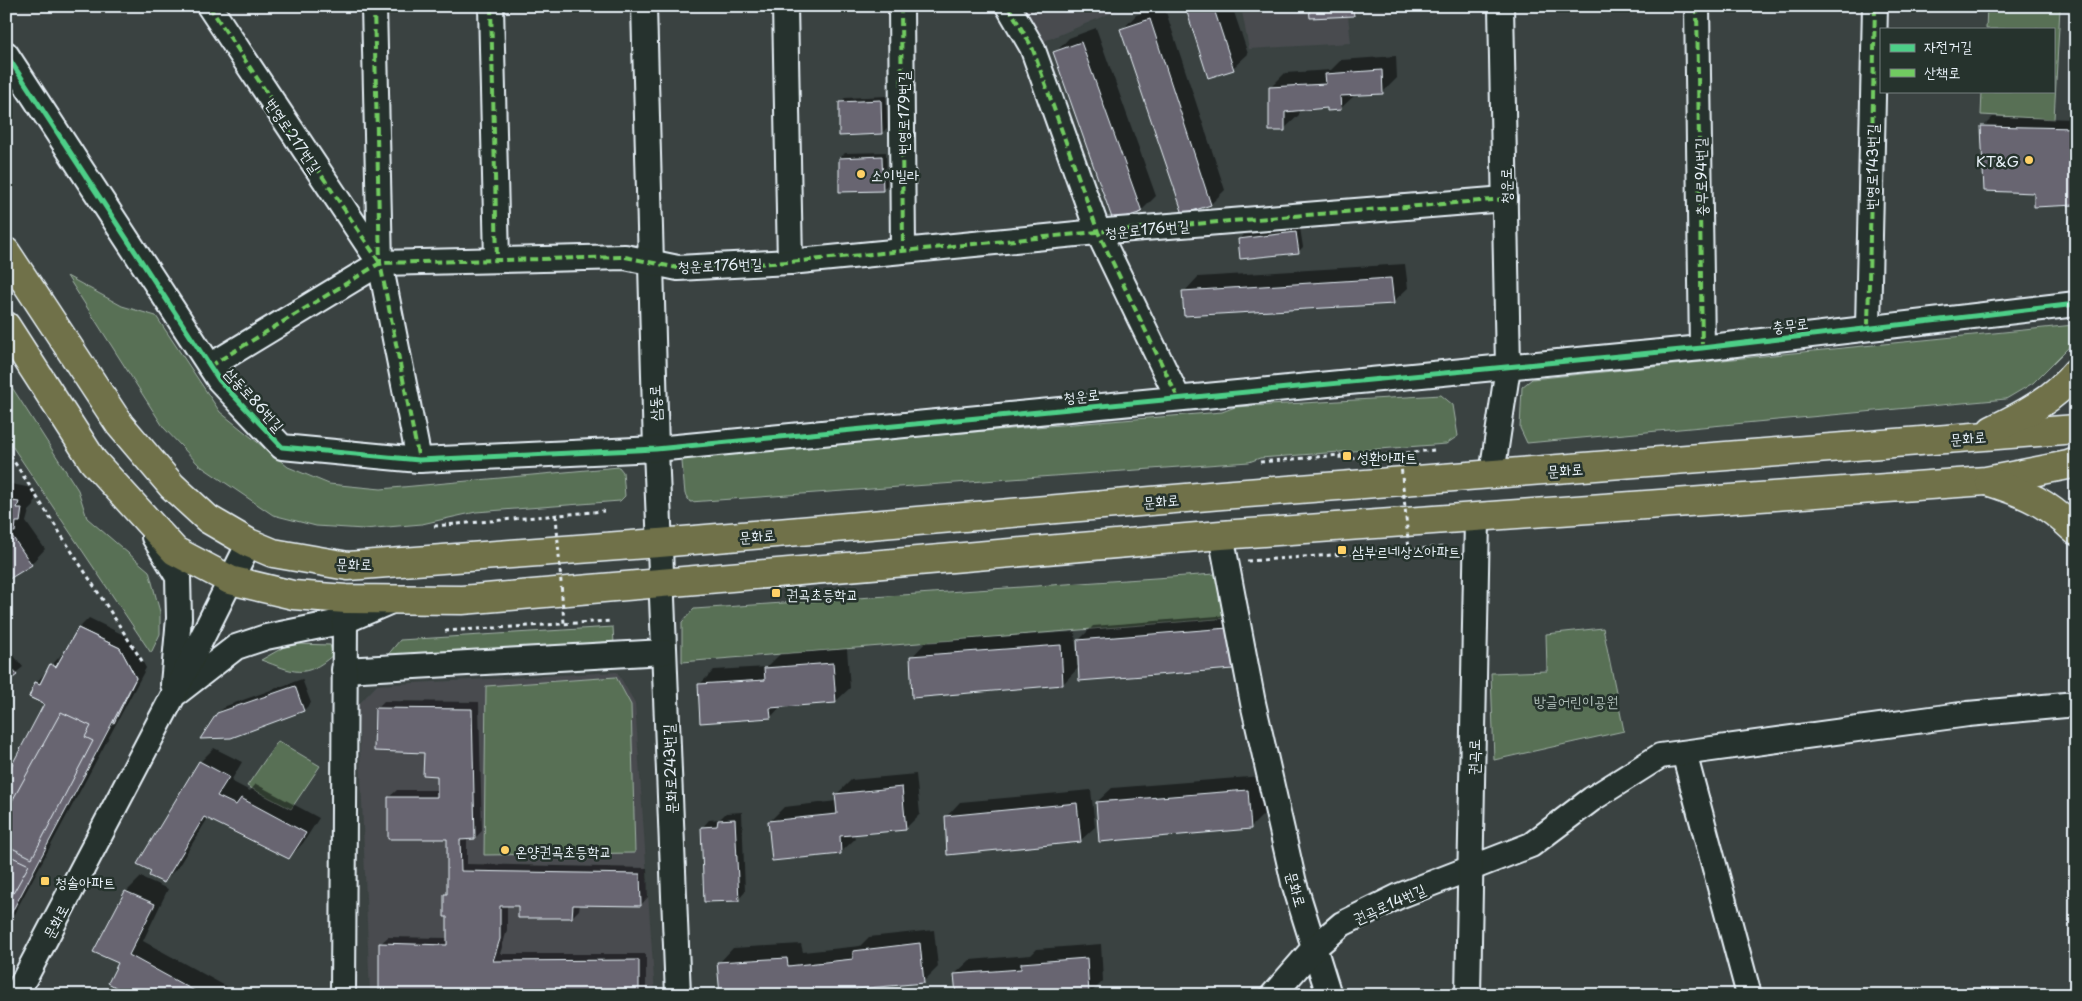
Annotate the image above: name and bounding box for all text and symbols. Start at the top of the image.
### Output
legend [1880,28,2054,92]
text: 자전거길 [1924,34,1972,57]
text: 산책로 [1924,60,1960,83]
street label: 번영로179번길 [891,71,914,155]
street label: 번영로217번길 [260,93,328,177]
street label: 번영로143번길 [1859,124,1883,210]
street label: 충무로94번길 [1688,137,1712,217]
place label: KT&G [1976,149,2019,172]
marker: KT&G [2023,154,2035,166]
place label: 소이빌라 [871,163,919,186]
marker: 소이빌라 [855,168,867,180]
street label: 청운로 [1493,168,1517,204]
street label: 청운로176번길 [1104,213,1190,243]
street label: 청운로176번길 [677,251,763,277]
street label: 충무로 [1771,310,1809,338]
street label: 삼동로86번길 [220,362,290,436]
street label: 청운로 [1062,382,1100,408]
street label: 삼동로 [642,385,666,421]
street label: 문화로 [1949,424,1987,450]
place label: 성환아파트 [1357,445,1417,468]
marker: 성환아파트 [1341,450,1353,462]
street label: 문화로 [1546,456,1584,482]
street label: 문화로 [1142,487,1180,513]
street label: 문화로 [738,522,776,548]
place label: 삼부르네상스아파트 [1352,539,1461,562]
marker: 삼부르네상스아파트 [1336,544,1348,556]
street label: 문화로 [336,551,372,575]
place label: 권곡초등학교 [786,582,858,605]
marker: 권곡초등학교 [770,587,782,599]
park label: 방글어린이공원 [1534,689,1618,712]
street label: 문화로243번길 [656,724,682,814]
street label: 권곡로 [1461,739,1485,775]
place label: 온양권곡초등학교 [515,839,612,862]
marker: 온양권곡초등학교 [499,844,511,856]
street label: 문화로 [1281,868,1313,910]
place label: 청솔아파트 [55,870,115,893]
marker: 청솔아파트 [39,875,51,887]
street label: 권곡로14번길 [1349,877,1429,929]
street label: 문화로 [36,900,74,942]

